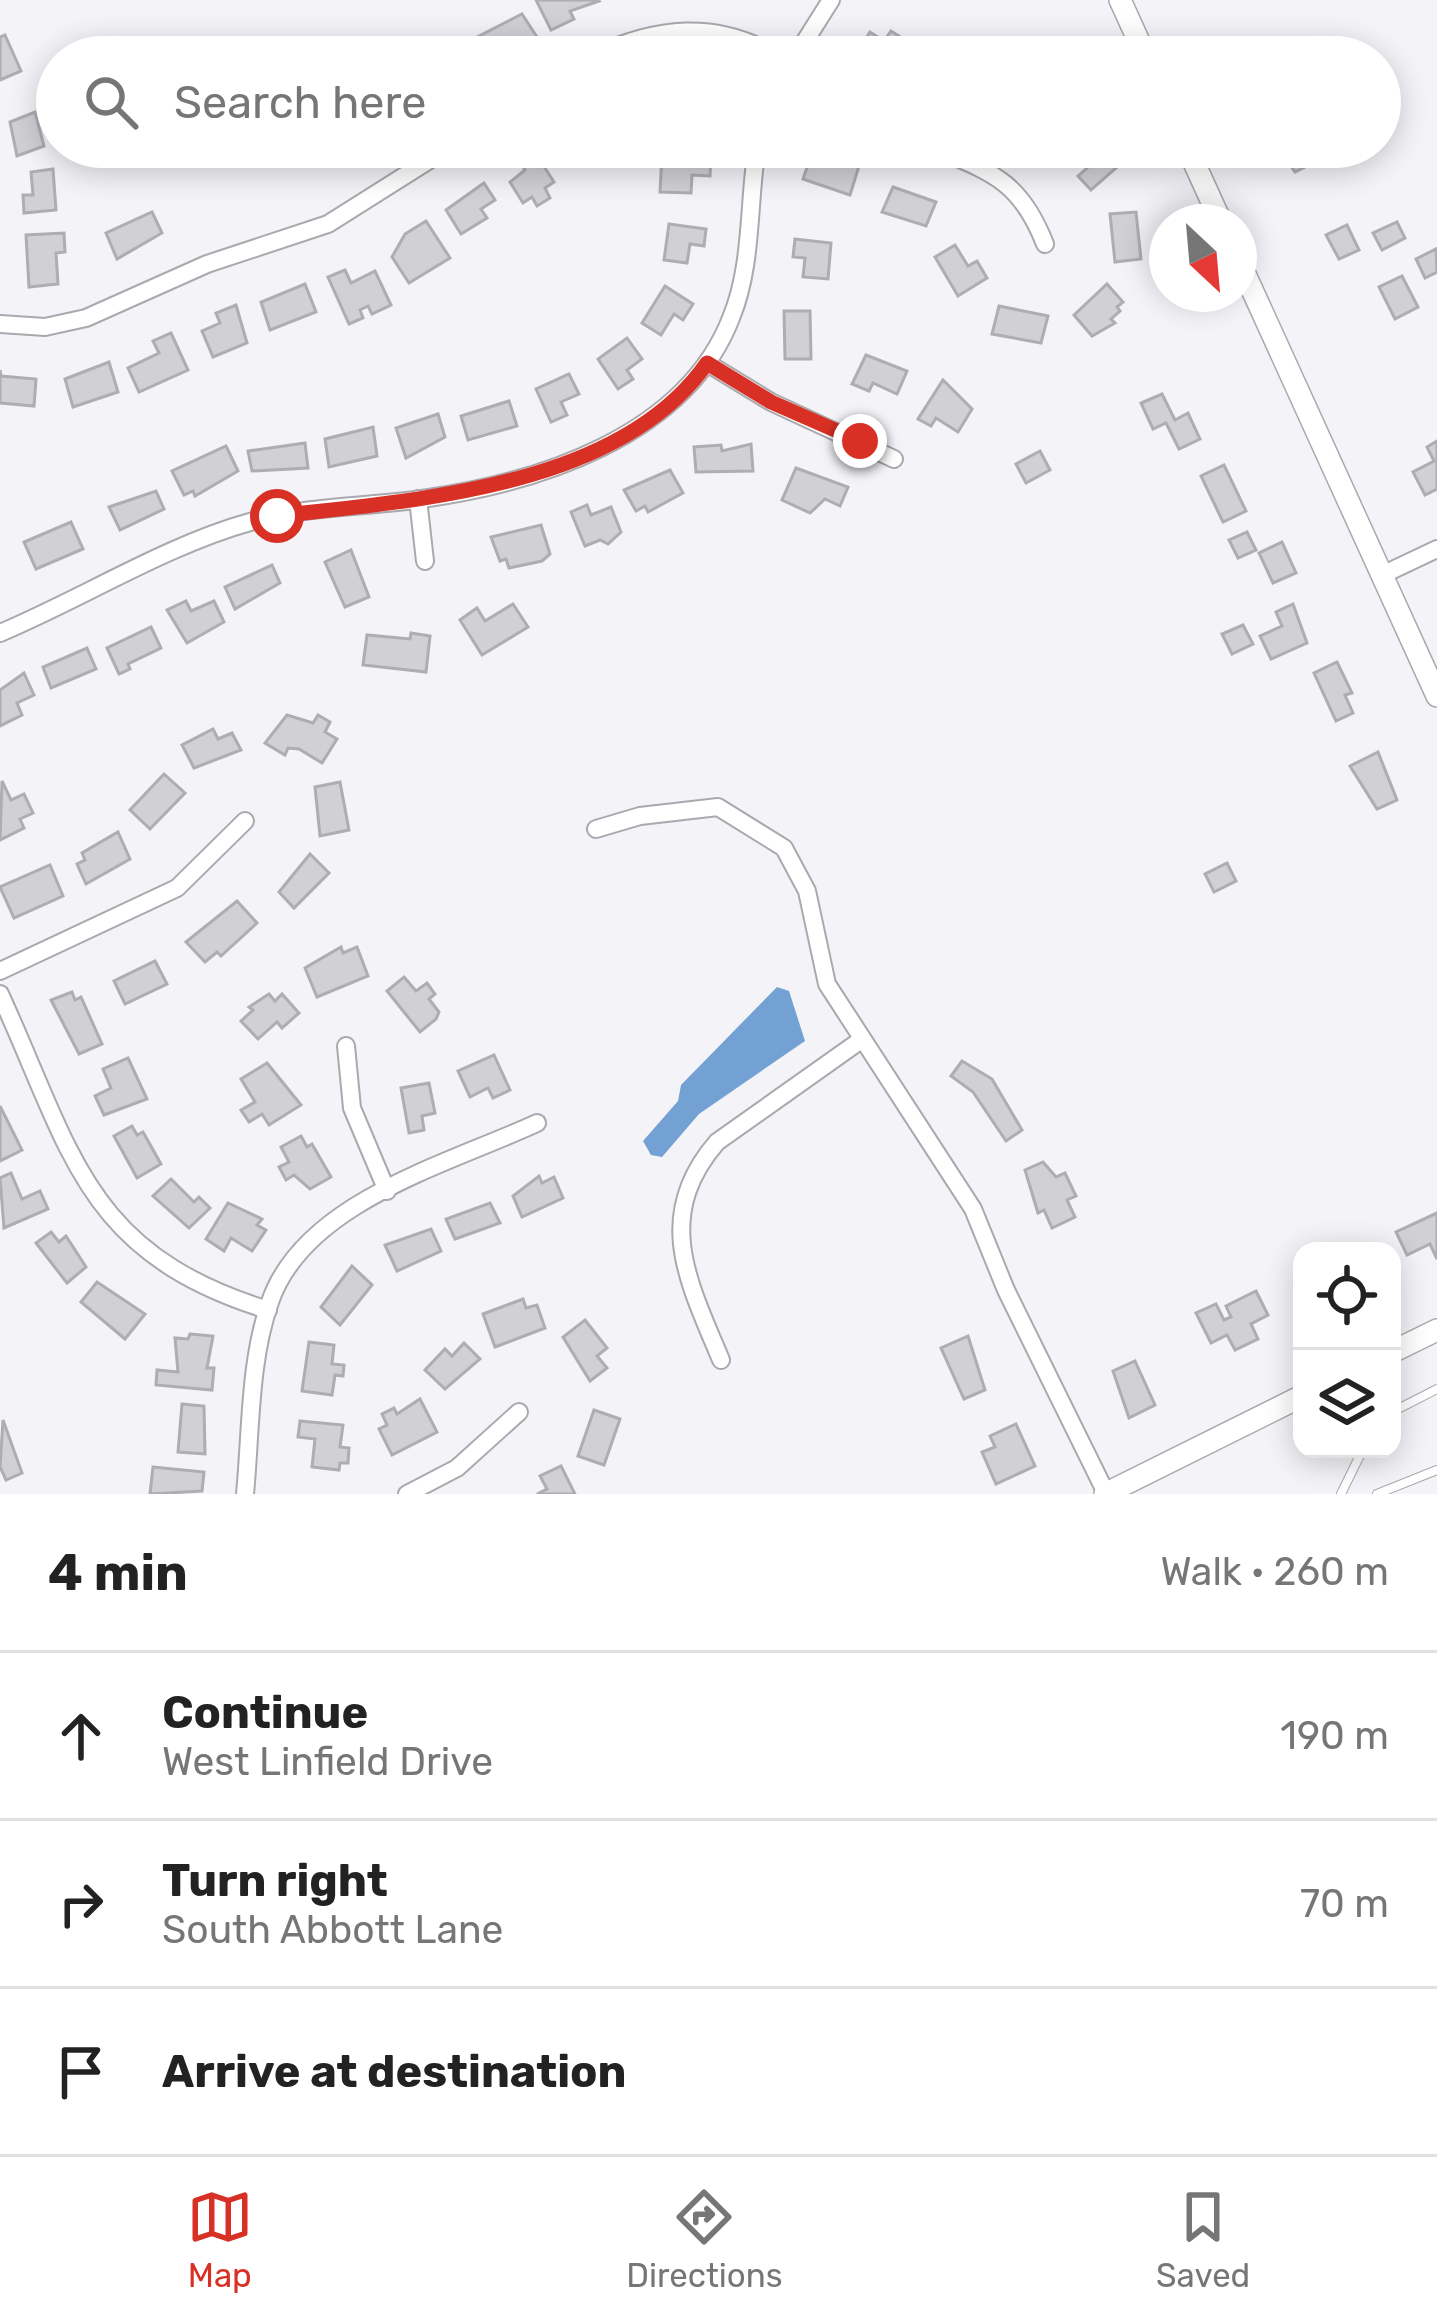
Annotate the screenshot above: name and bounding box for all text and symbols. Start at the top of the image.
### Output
search box [36,36,1401,168]
icon: search [78,69,144,135]
text: Search here [174,76,426,129]
north arrow [1149,204,1257,312]
route end [833,414,887,468]
route start [250,489,304,543]
map controls [1293,1242,1401,1458]
button: locate [1293,1242,1401,1350]
button: layers [1293,1350,1401,1458]
text: 4 min [48,1542,188,1603]
text: Walk · 260 m [1160,1549,1389,1595]
text: Continue [162,1686,368,1739]
icon: ahead [48,1703,114,1769]
text: 190 m [1280,1713,1389,1759]
text: West Linfield Drive [162,1739,493,1785]
text: Turn right [162,1854,388,1907]
icon: right [48,1871,114,1937]
text: 70 m [1300,1881,1389,1927]
text: South Abbott Lane [162,1907,503,1953]
icon: arrive [48,2039,114,2105]
text: Arrive at destination [162,2045,627,2098]
tab: Map [187,2184,253,2295]
tab: Directions [626,2184,783,2295]
tab: Saved [1156,2184,1250,2295]

